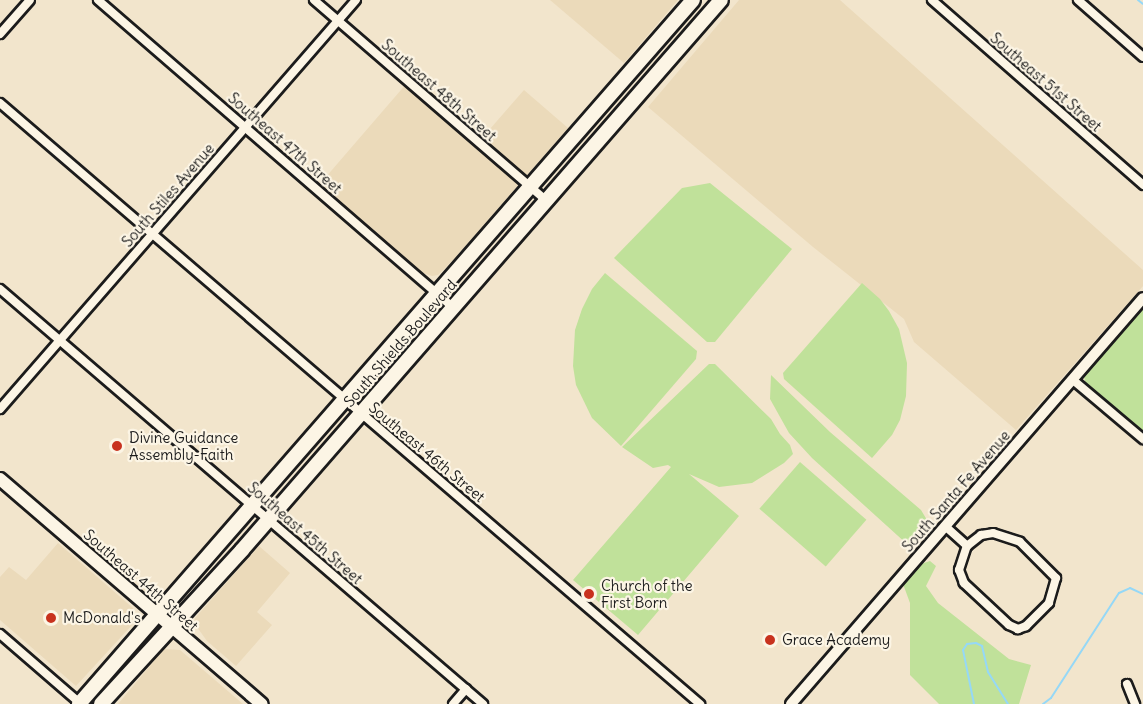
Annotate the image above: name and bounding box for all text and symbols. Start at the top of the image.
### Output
street label: Southeast 51st Street [987,29,1105,135]
street label: Southeast 48th Street [378,35,500,145]
street label: Southeast 47th Street [225,89,345,197]
street label: South Stiles Avenue [118,139,218,251]
street label: South Shields Boulevard [340,276,460,410]
street label: Southeast 46th Street [365,398,489,506]
street label: South Santa Fe Avenue [898,427,1014,555]
place label: Divine Guidance Assembly-Faith [129,428,238,463]
marker: Divine Guidance Assembly-Faith [110,439,124,453]
street label: Southeast 45th Street [244,478,366,588]
street label: Southeast 44th Street [80,525,202,635]
place label: Church of the First Born [601,576,693,611]
marker: Church of the First Born [582,587,596,601]
place label: McDonald's [63,609,141,627]
marker: McDonald's [44,611,58,625]
place label: Grace Academy [782,631,890,649]
marker: Grace Academy [763,633,777,647]

